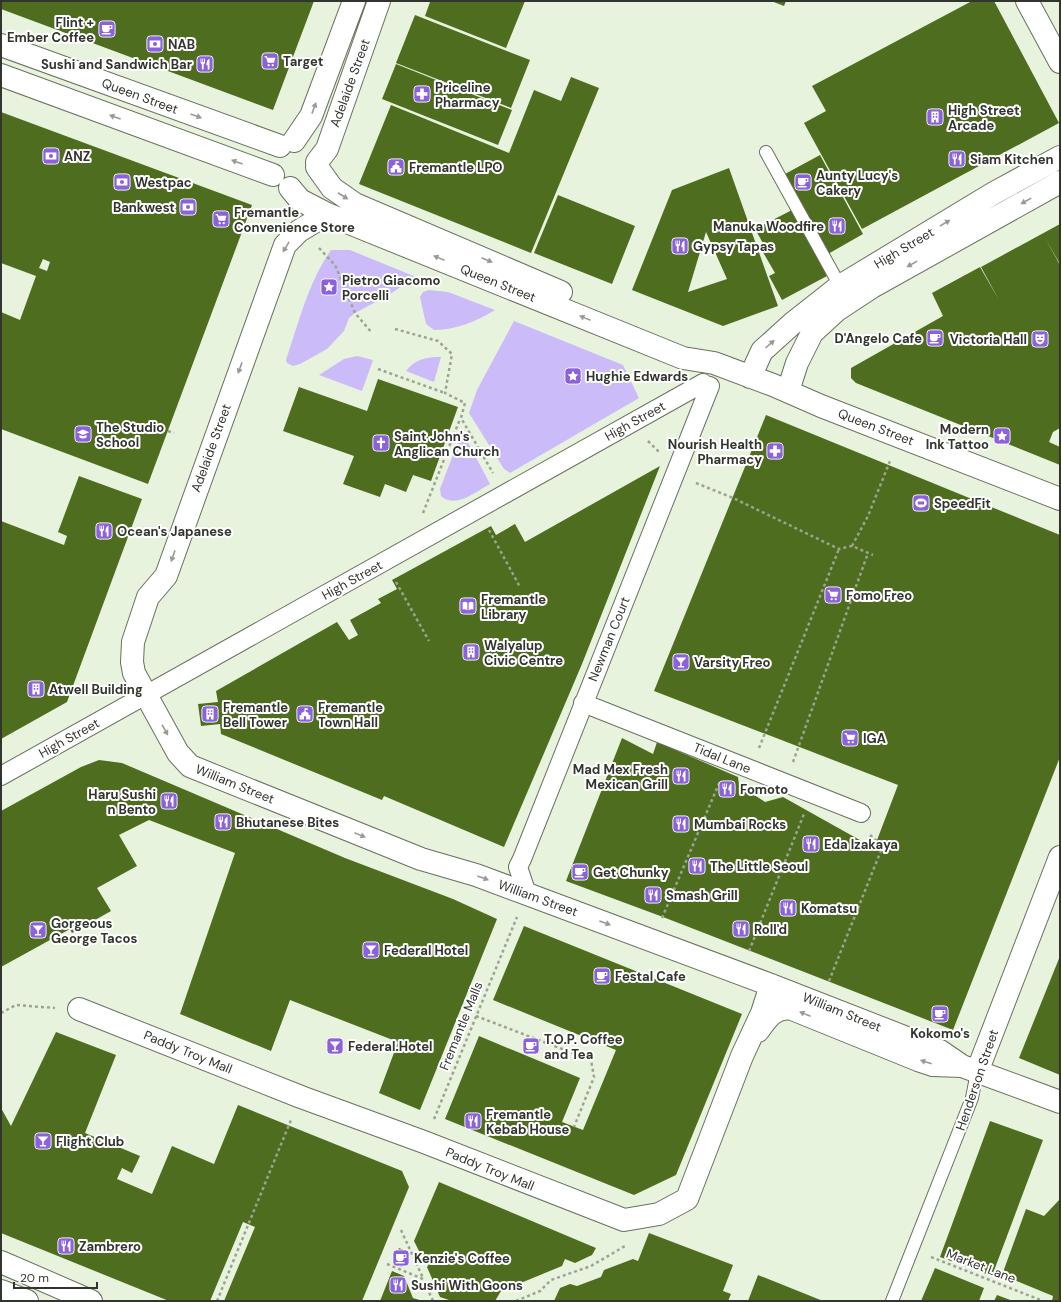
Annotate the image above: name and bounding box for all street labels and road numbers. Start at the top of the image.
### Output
street label: Adelaide Street [326,37,374,129]
street label: Queen Street [99,74,181,118]
street label: High Street [871,223,937,273]
street label: Queen Street [458,260,538,306]
street label: High Street [602,397,668,445]
street label: Adelaide Street [187,402,235,494]
street label: Queen Street [836,405,916,449]
street label: High Street [319,556,385,604]
street label: Newman Court [584,594,634,684]
street label: High Street [36,714,102,762]
street label: Tidal Lane [691,739,753,777]
street label: William Street [193,760,277,808]
street label: William Street [496,876,580,920]
street label: Fremantle Malls [435,979,487,1073]
street label: William Street [800,988,884,1036]
street label: Paddy Troy Mall [141,1026,235,1078]
street label: Henderson Street [952,1027,1002,1133]
street label: Paddy Troy Mall [443,1143,537,1195]
street label: Market Lane [944,1245,1018,1287]

